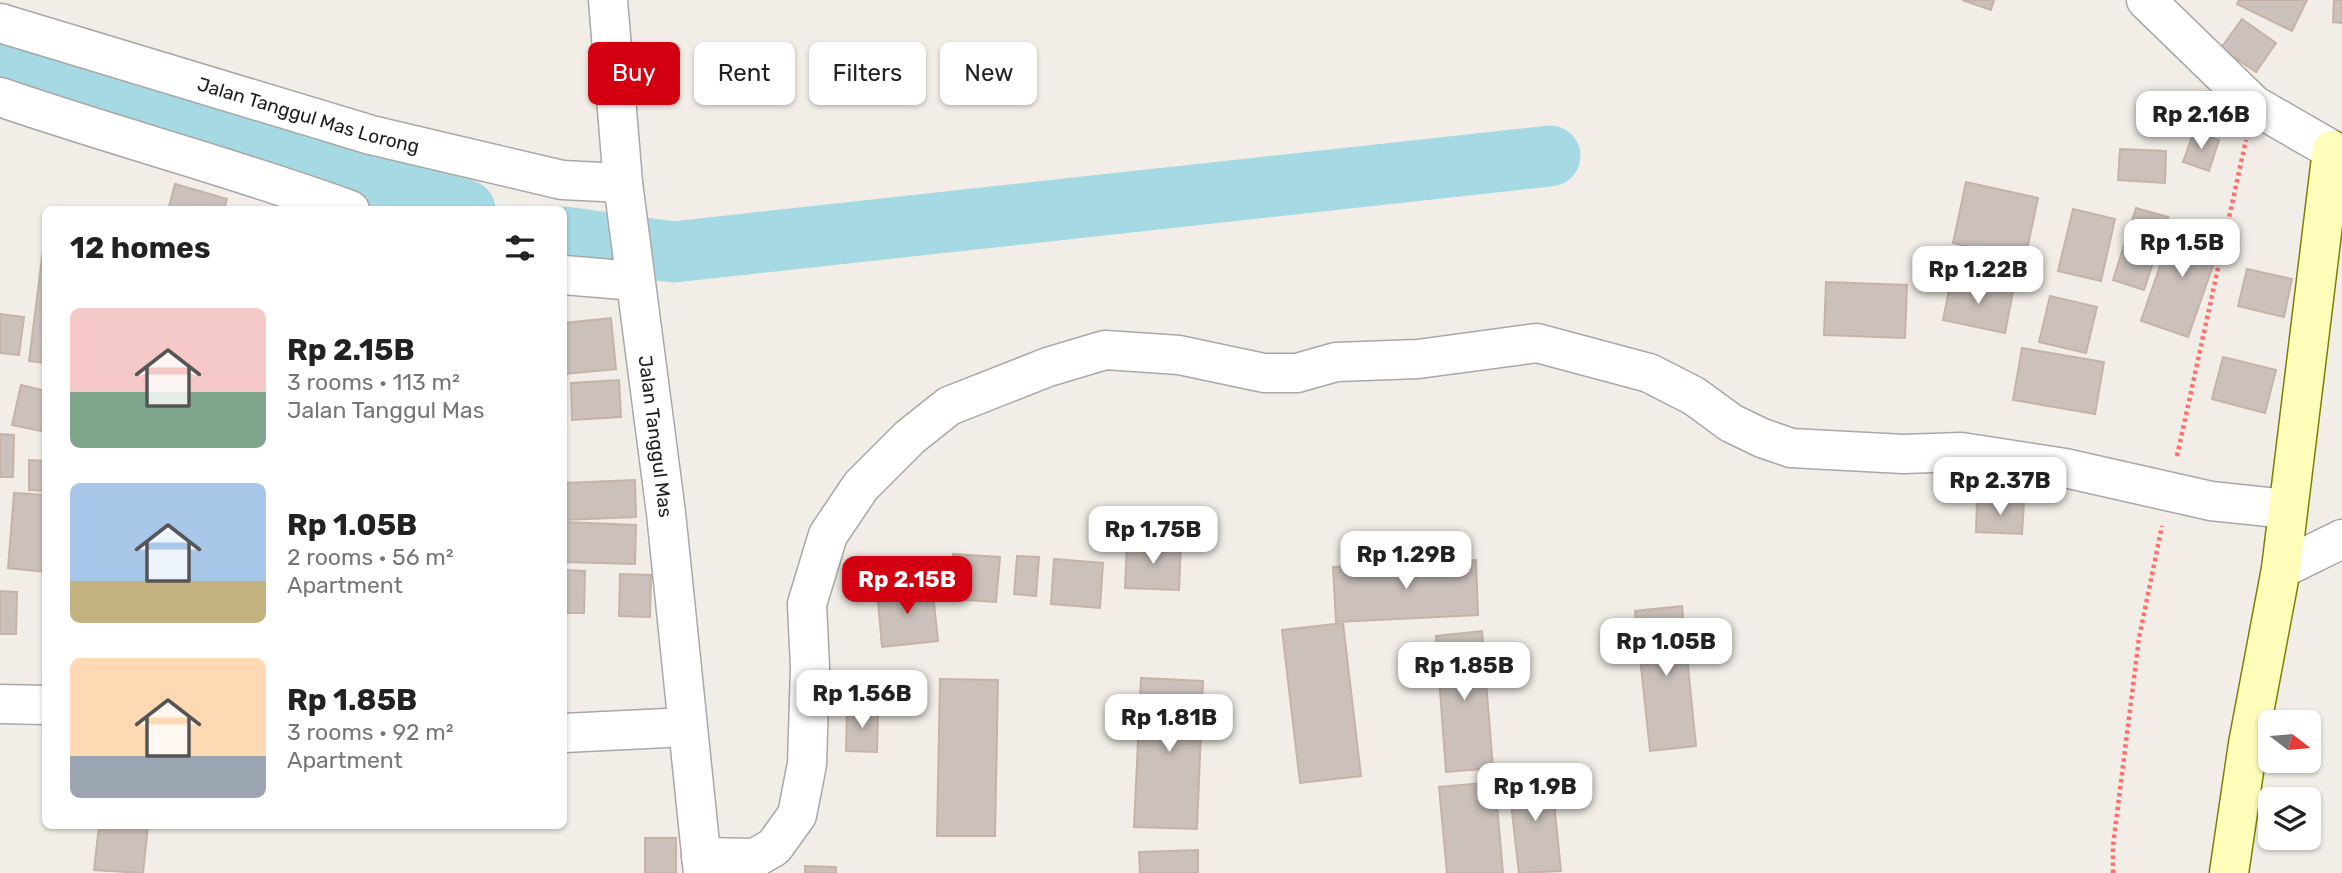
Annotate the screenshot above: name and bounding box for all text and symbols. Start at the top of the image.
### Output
chip: Buy [588,42,680,105]
chip: Rent [694,42,795,105]
chip: Filters [809,42,926,105]
chip: New [940,42,1037,105]
street label: Jalan Tanggul Mas Lorong [195,72,422,158]
pin: Rp 2.16B [2129,92,2273,151]
text: Rp 2.16B [2152,100,2250,128]
pin: Rp 1.5B [2117,219,2247,279]
text: Rp 1.5B [2140,228,2224,256]
icon: filters [501,229,539,267]
text: 12 homes [70,230,211,266]
pin: Rp 1.22B [1906,246,2050,306]
text: Rp 1.22B [1928,255,2028,283]
text: Rp 2.15B [287,332,415,368]
icon: home [126,336,210,420]
street label: Jalan Tanggul Mas [634,354,677,519]
text: 3 rooms · 113 m² [287,368,460,396]
text: Jalan Tanggul Mas [287,396,485,424]
pin: Rp 2.37B [1928,458,2072,517]
text: Rp 2.37B [1949,466,2051,494]
pin: Rp 1.75B [1081,506,1225,566]
text: Rp 1.05B [287,507,417,543]
icon: home [126,511,210,595]
text: Rp 1.75B [1105,515,1201,543]
pin: Rp 1.29B [1334,532,1478,591]
text: Rp 1.29B [1356,540,1456,568]
text: 2 rooms · 56 m² [287,543,454,571]
pin: Rp 2.15B [835,556,979,616]
text: Rp 2.15B [858,565,956,593]
text: Apartment [287,571,403,599]
pin: Rp 1.05B [1594,618,1738,678]
text: Rp 1.05B [1616,627,1716,655]
pin: Rp 1.85B [1392,642,1536,702]
text: Rp 1.85B [1414,651,1514,679]
pin: Rp 1.56B [790,670,934,730]
text: Rp 1.56B [812,679,912,707]
text: Rp 1.85B [287,682,417,718]
icon: home [126,686,210,770]
pin: Rp 1.81B [1097,694,1241,754]
text: Rp 1.81B [1121,703,1217,731]
north arrow [2258,710,2320,774]
map controls [2258,710,2321,850]
text: 3 rooms · 92 m² [287,718,453,746]
text: Apartment [287,746,403,774]
pin: Rp 1.9B [1470,764,1600,823]
text: Rp 1.9B [1493,772,1577,800]
button: layers [2258,787,2321,850]

